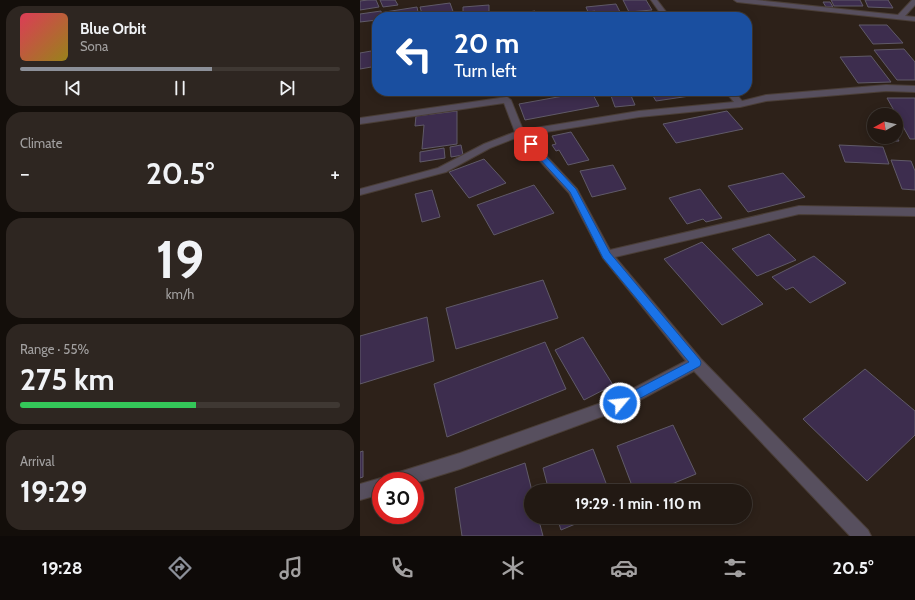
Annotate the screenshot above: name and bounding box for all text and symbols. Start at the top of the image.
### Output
text: Blue Orbit [80,20,146,38]
text: 20 m [454,26,519,60]
icon: left [388,28,440,80]
text: Sona [80,38,108,54]
text: Turn left [454,60,517,82]
icon: previous [62,77,84,99]
icon: pause [169,77,191,99]
icon: next [276,77,298,99]
north arrow [867,108,903,144]
map controls [867,108,903,144]
pin [514,127,548,161]
icon: arrive [520,133,542,155]
text: Climate [20,135,62,151]
text: 20.5° [146,155,214,192]
text: − [20,160,30,187]
text: + [330,160,340,187]
text: 19 [156,228,204,291]
text: km/h [166,286,194,302]
text: Range · 55% [20,341,89,357]
text: 275 km [20,361,115,398]
position arrow [599,382,641,424]
text: Arrival [20,453,55,469]
speed limit sign: 30 [372,472,424,524]
text: 19:29 [20,473,87,510]
text: 19:29 · 1 min · 110 m [575,495,701,513]
icon: directions [166,554,194,582]
icon: music [277,554,305,582]
icon: phone [388,554,416,582]
icon: climate [499,554,527,582]
icon: car [610,554,638,582]
icon: filters [721,554,749,582]
text: 19:28 [42,557,83,579]
text: 20.5° [832,557,873,579]

